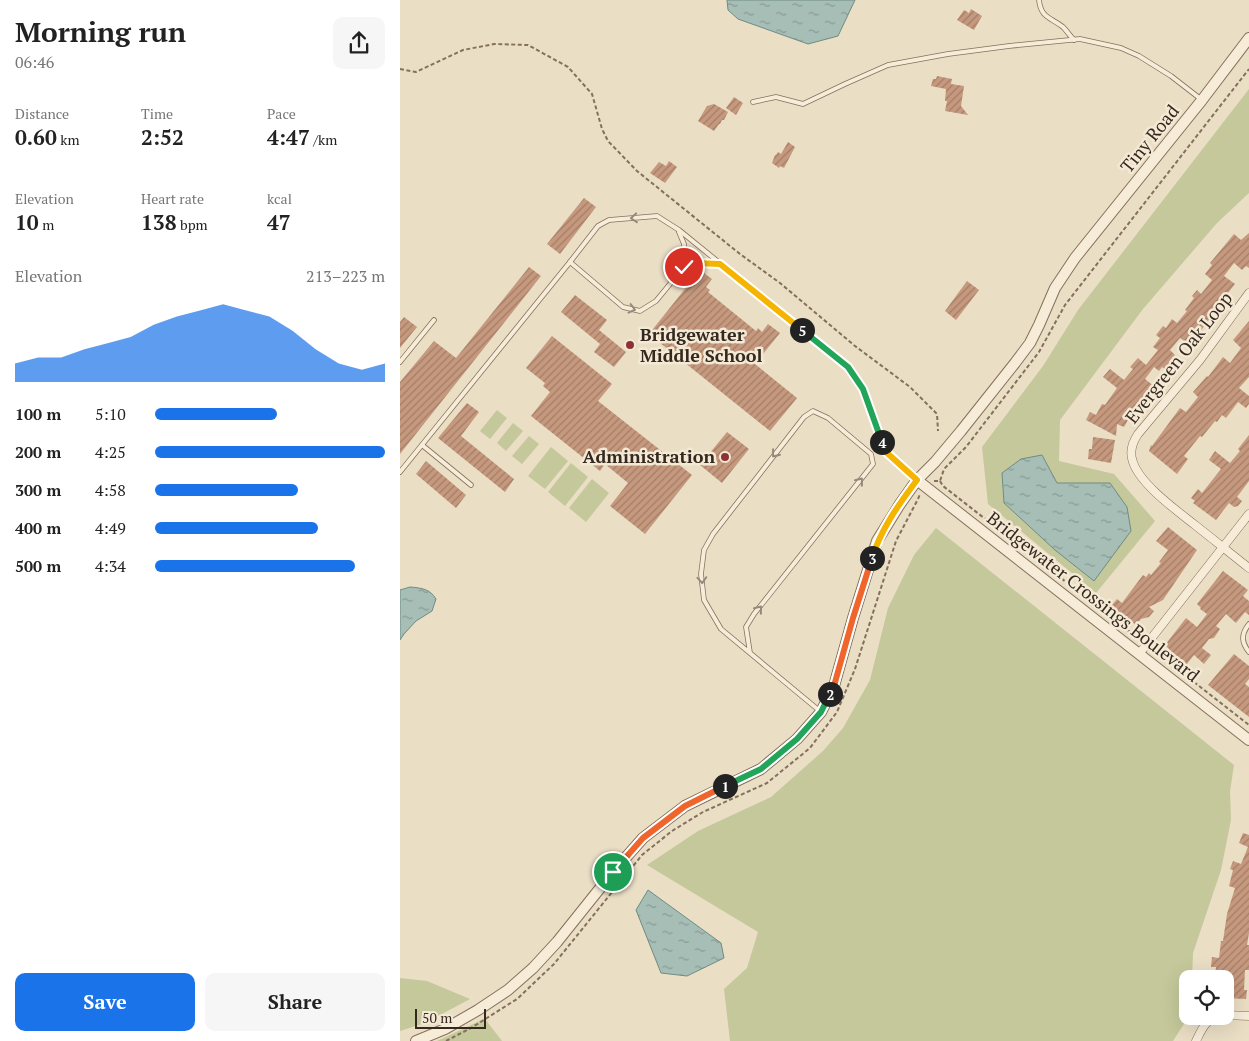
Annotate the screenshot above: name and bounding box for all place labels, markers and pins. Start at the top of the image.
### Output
pin [663,246,705,288]
pin: 5 [790,318,814,342]
place label: Bridgewater Middle School [640,322,762,367]
marker: Bridgewater Middle School [624,339,636,351]
pin: 4 [870,430,894,454]
place label: Administration [582,444,715,468]
marker: Administration [719,451,731,463]
pin: 3 [860,546,884,570]
pin: 2 [818,682,842,706]
pin: 1 [712,774,738,798]
pin [592,851,634,893]

